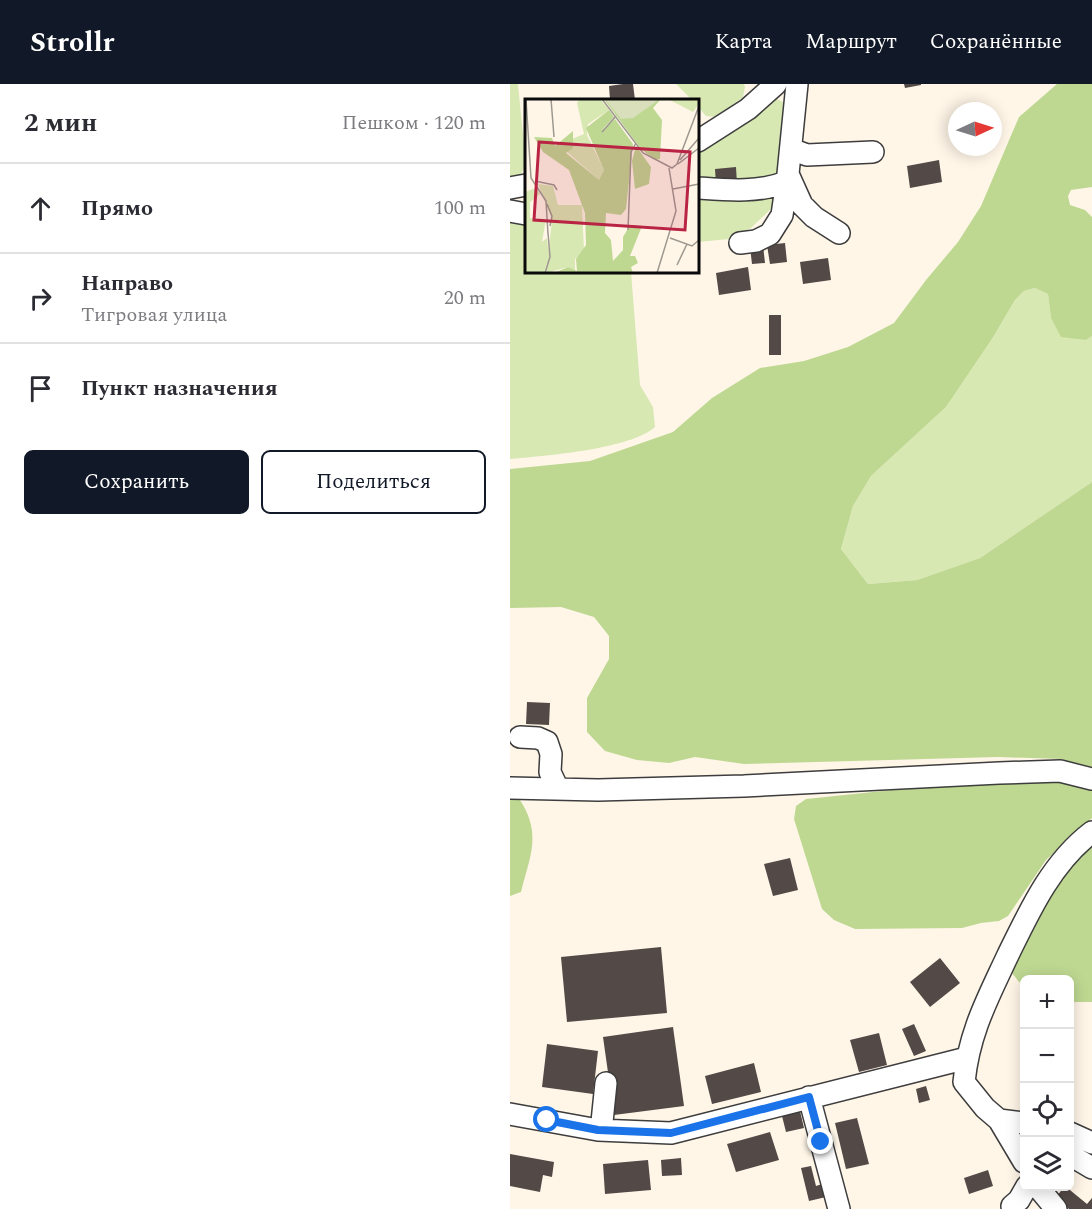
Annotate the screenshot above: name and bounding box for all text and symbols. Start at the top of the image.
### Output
text: Strollr [30,21,114,64]
text: Карта [715,26,772,58]
text: Маршрут [805,26,897,58]
text: Сохранённые [930,26,1062,58]
inset map [525,99,699,273]
north arrow [948,102,1002,156]
text: 2 мин [24,103,97,143]
text: Пешком · 120 m [342,108,486,138]
icon: ahead [24,192,57,225]
text: Прямо [81,192,153,225]
text: 100 m [434,193,486,223]
text: Направо [81,267,173,300]
icon: right [24,282,57,315]
text: 20 m [444,283,486,313]
text: Тигровая улица [81,300,227,330]
icon: arrive [24,372,57,405]
text: Пункт назначения [81,372,278,405]
button: Сохранить [24,450,249,514]
button: Поделиться [261,450,486,514]
map controls [1020,975,1074,1191]
button: + [1020,975,1074,1029]
button: − [1020,1029,1074,1083]
button: locate [1020,1083,1074,1137]
route start [533,1106,559,1132]
route end [807,1128,833,1154]
button: layers [1020,1137,1074,1191]

